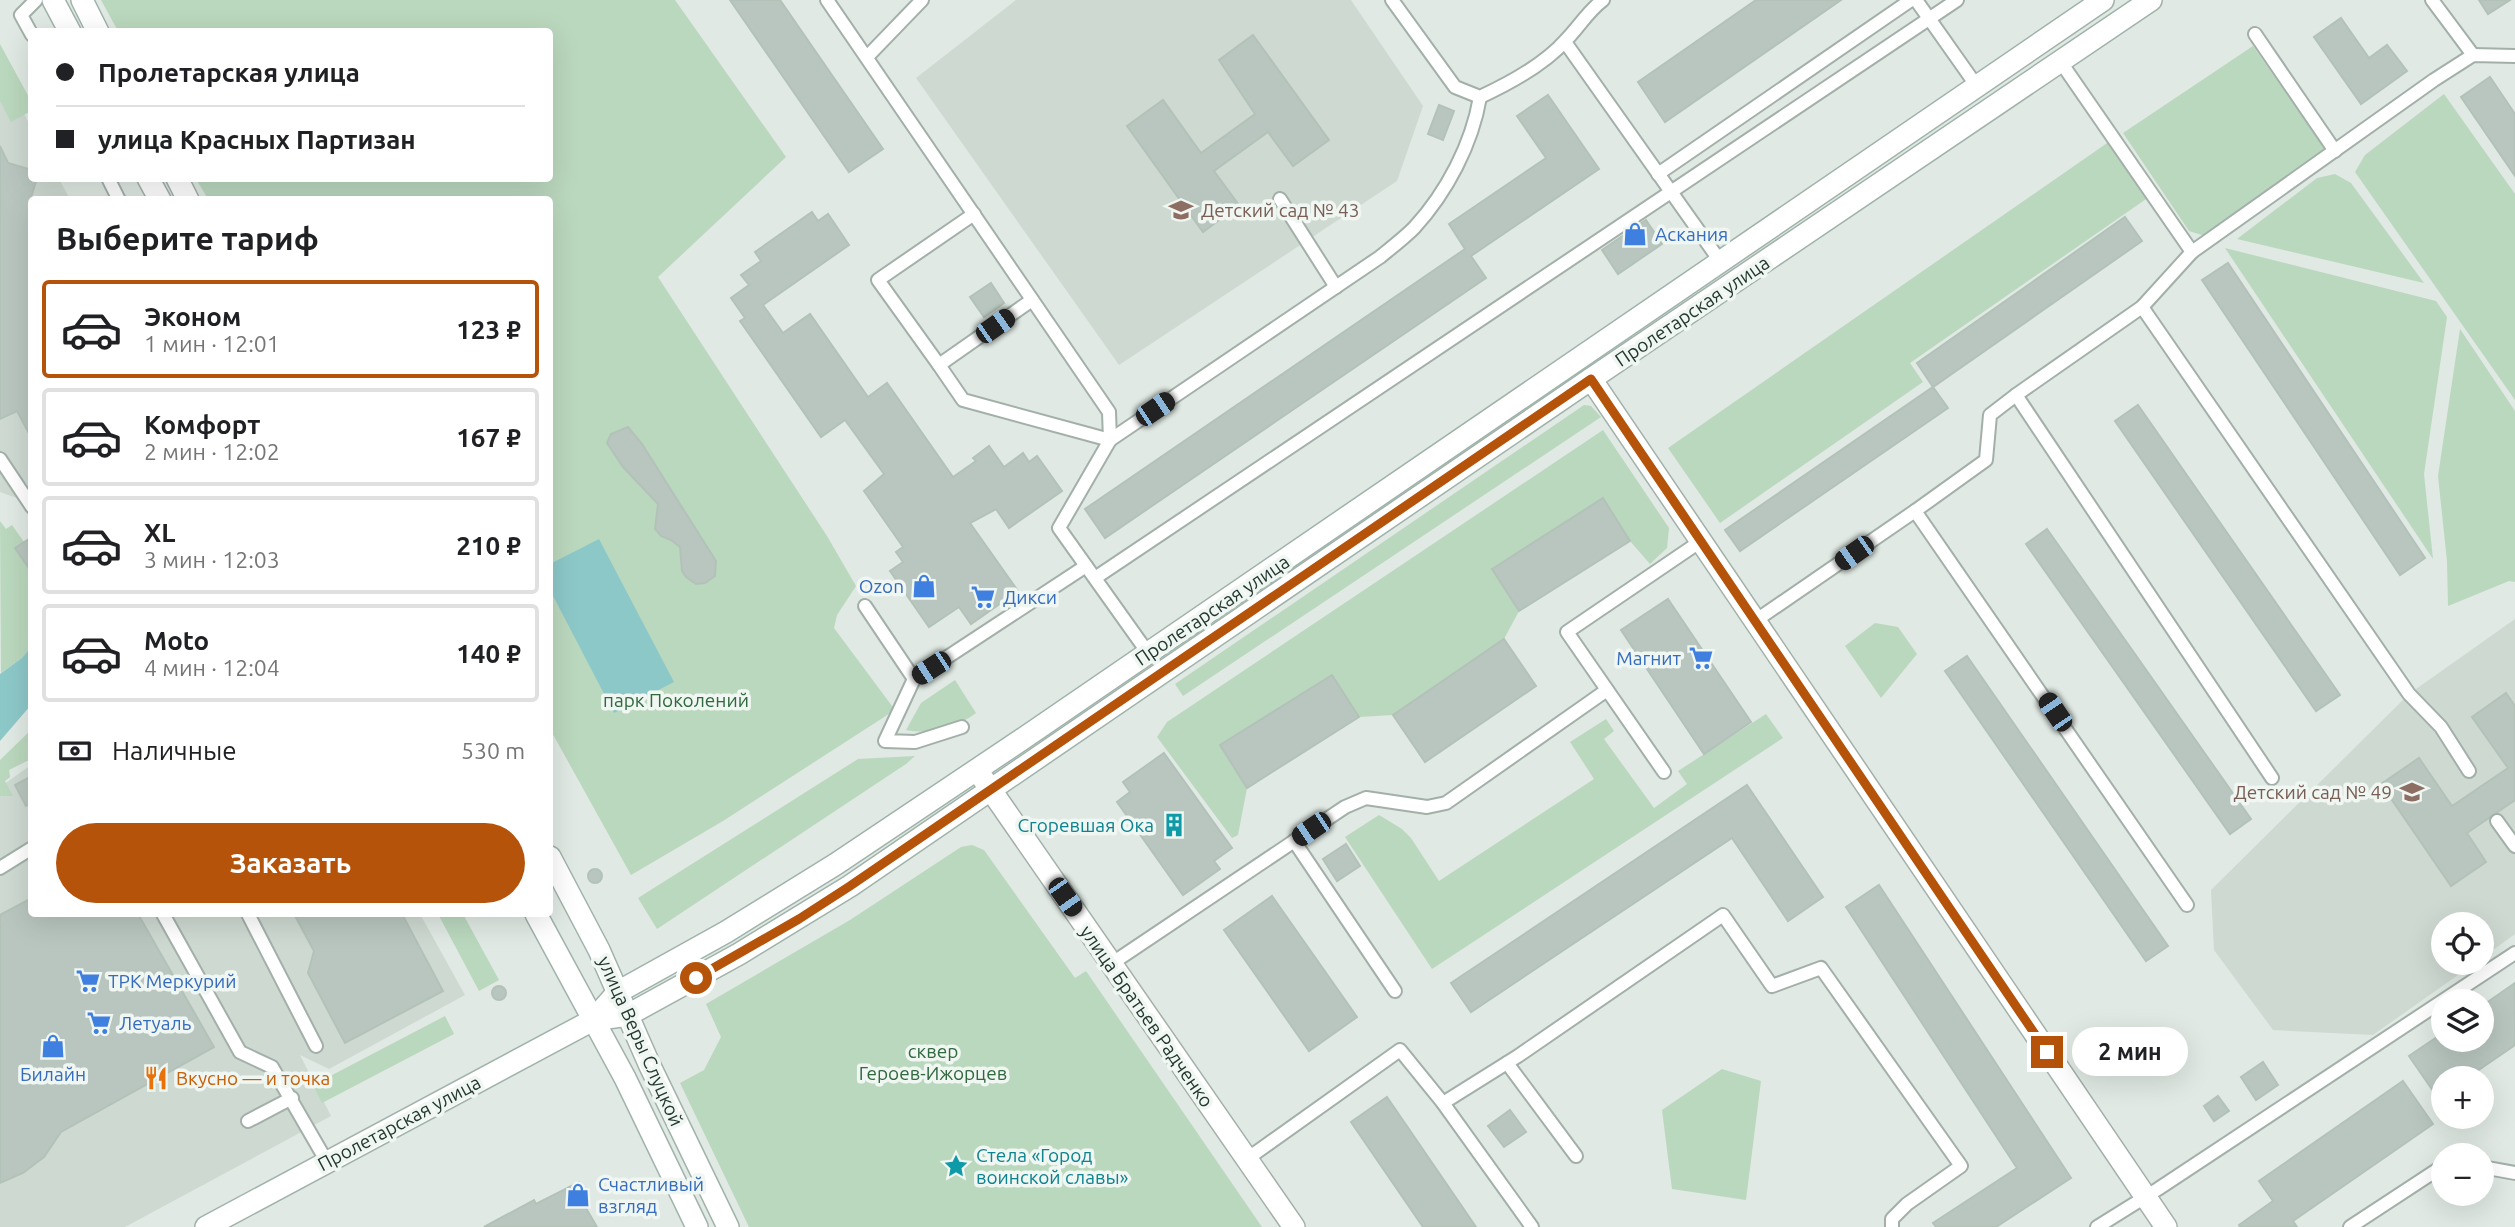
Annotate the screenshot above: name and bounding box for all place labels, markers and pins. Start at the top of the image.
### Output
school or university icon: Детский сад № 43 [1167,196,1195,224]
place label: Детский сад № 43 [1201,199,1359,221]
shop icon: Аскания [1621,220,1649,248]
place label: Аскания [1655,223,1728,245]
shop icon: Ozon [910,572,938,600]
place label: Ozon [859,575,904,597]
supermarket icon: Дикси [969,583,997,611]
place label: Дикси [1003,586,1057,608]
supermarket icon: Магнит [1687,644,1715,672]
place label: Магнит [1616,647,1682,669]
school or university icon: Детский сад № 49 [2398,778,2426,806]
place label: Детский сад № 49 [2234,781,2392,803]
building icon: Сгоревшая Ока [1160,811,1188,839]
place label: Сгоревшая Ока [1017,814,1154,836]
supermarket icon: ТРК Меркурий [74,967,102,995]
place label: ТРК Меркурий [108,970,237,992]
supermarket icon: Летуаль [85,1009,113,1037]
place label: Летуаль [119,1012,192,1034]
shop icon: Билайн [39,1032,67,1060]
place label: Билайн [20,1063,86,1085]
restaurant icon: Вкусно — и точка [142,1064,170,1092]
place label: Вкусно — и точка [176,1067,330,1089]
place label: Стела «Город воинской славы» [976,1144,1129,1188]
place icon: Стела «Город воинской славы» [942,1152,970,1180]
place label: Счастливый взгляд [598,1173,704,1217]
shop icon: Счастливый взгляд [564,1181,592,1209]

